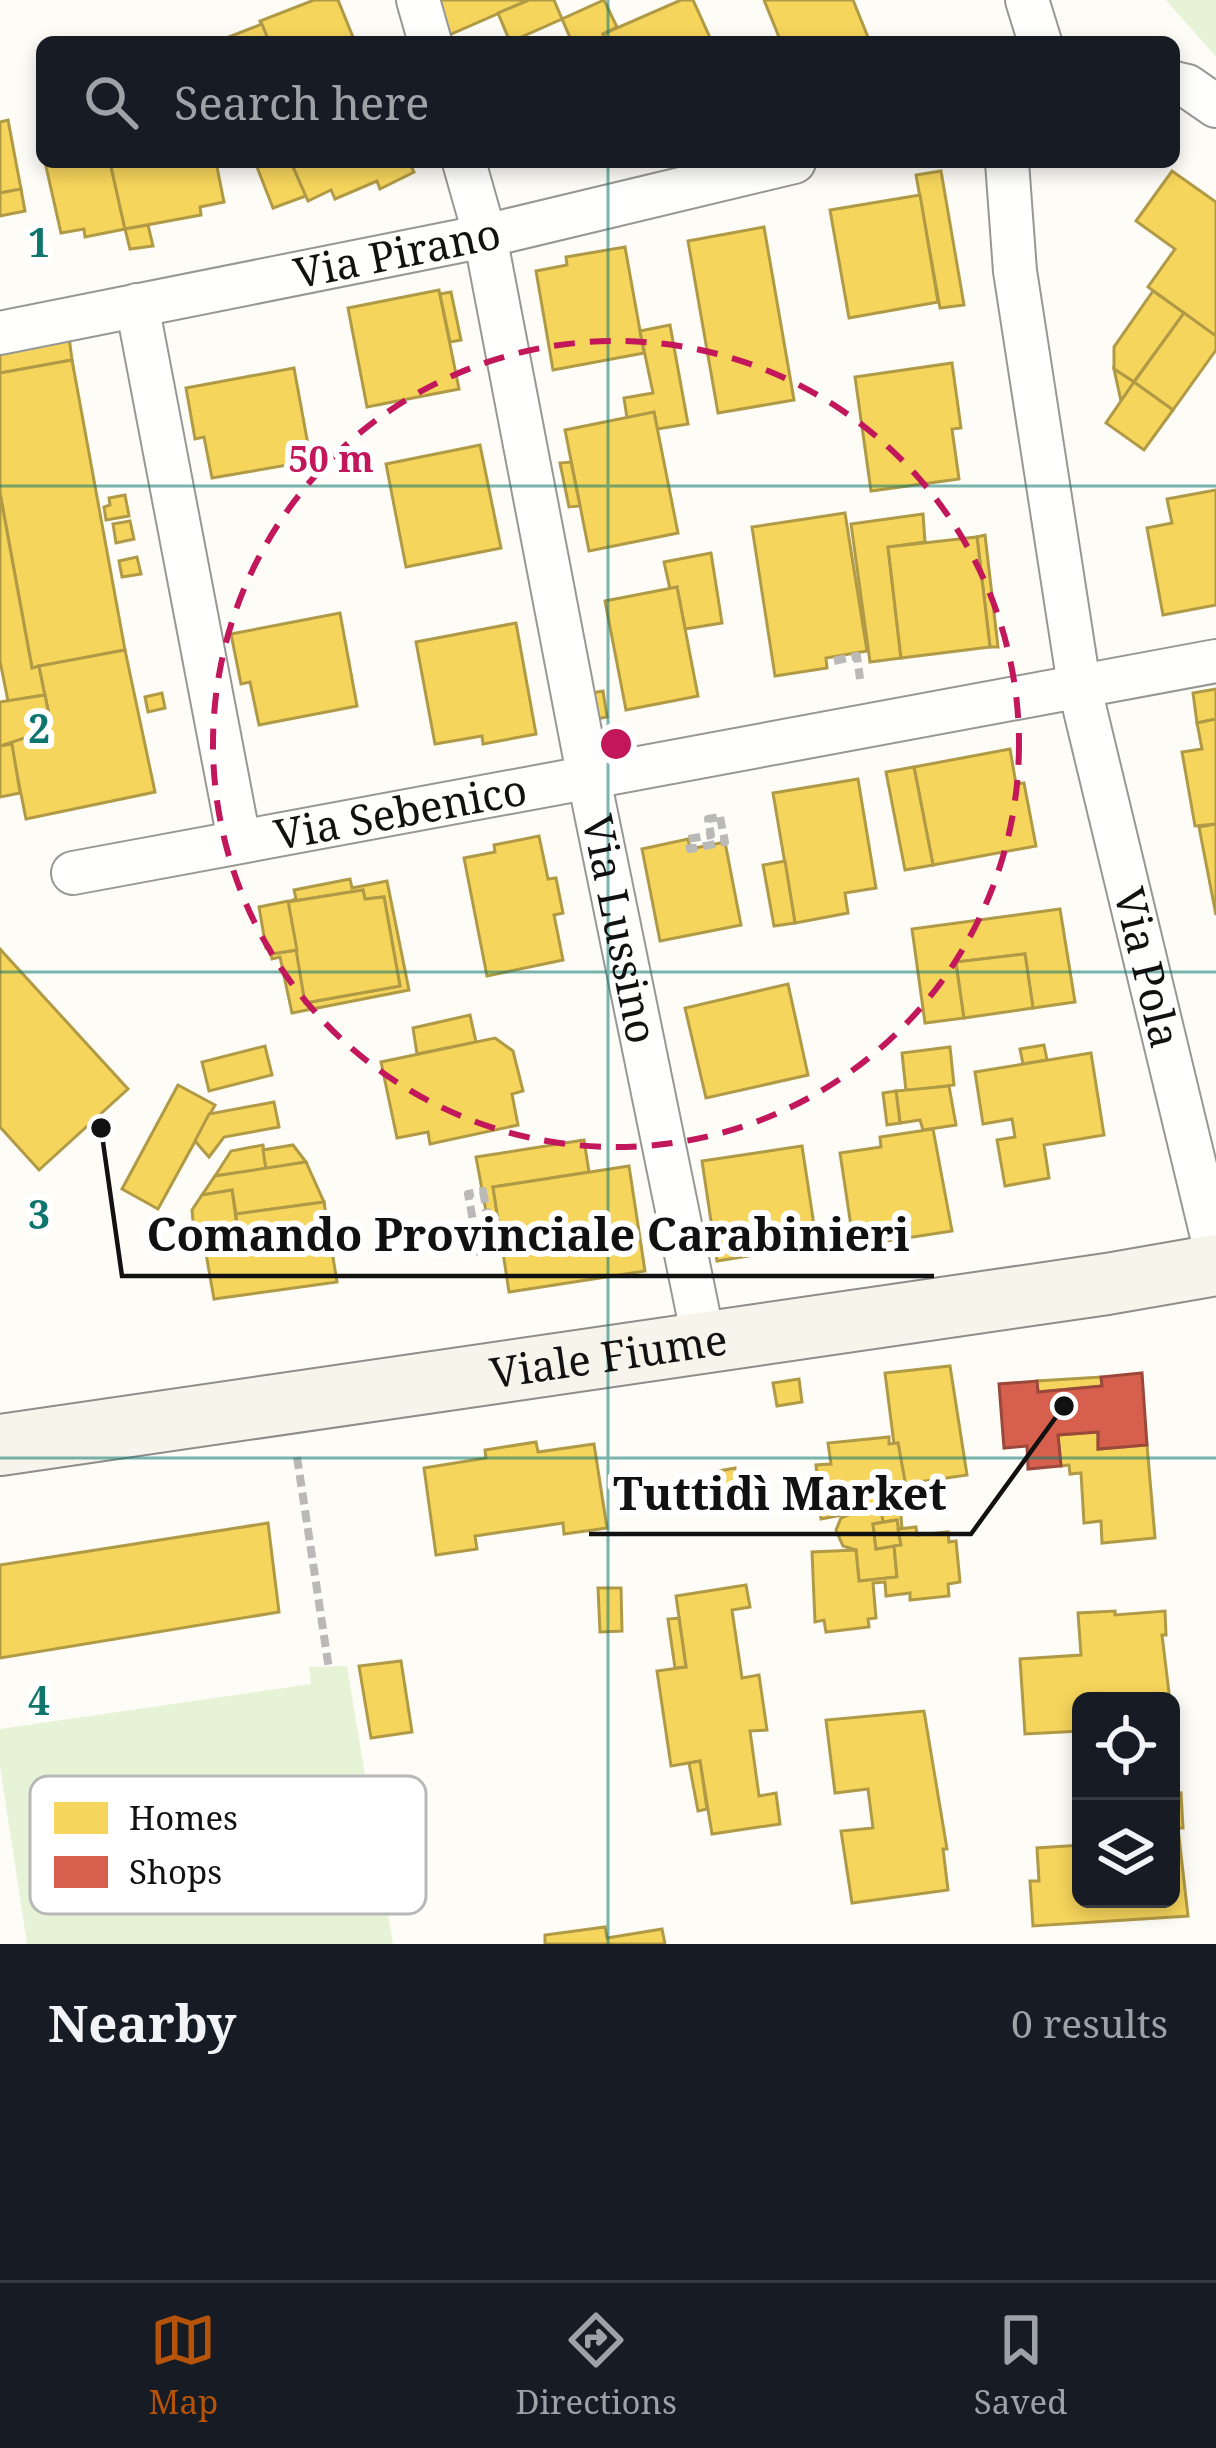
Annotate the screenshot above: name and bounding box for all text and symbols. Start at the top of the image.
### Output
search box [36,36,1180,168]
icon: search [78,69,144,135]
text: Search here [174,72,429,133]
street label: Via Pirano [289,203,506,301]
text: 1 [28,215,50,268]
text: 50 m [288,434,374,483]
text: 2 [28,701,50,754]
centre of rings [595,723,637,765]
street label: Via Sebenico [269,759,531,862]
street label: Via Lussino [570,809,672,1048]
street label: Via Pola [1102,882,1195,1053]
text: 3 [28,1187,50,1240]
callout: Comando Provinciale Carabinieri [122,1195,934,1276]
text: Comando Provinciale Carabinieri [146,1203,910,1264]
street label: Viale Fiume [486,1310,731,1400]
callout: Tuttidì Market [589,1453,971,1534]
text: Tuttidì Market [613,1462,947,1523]
text: 4 [28,1673,50,1726]
map controls [1072,1692,1180,1908]
button: locate [1072,1692,1180,1800]
legend [30,1776,426,1914]
text: Homes [129,1795,238,1840]
button: layers [1072,1800,1180,1908]
text: Shops [129,1849,222,1894]
text: Nearby [48,1987,236,2057]
text: 0 results [1011,1996,1168,2049]
tab: Map [149,2307,218,2424]
tab: Directions [515,2307,677,2424]
tab: Saved [974,2307,1067,2424]

